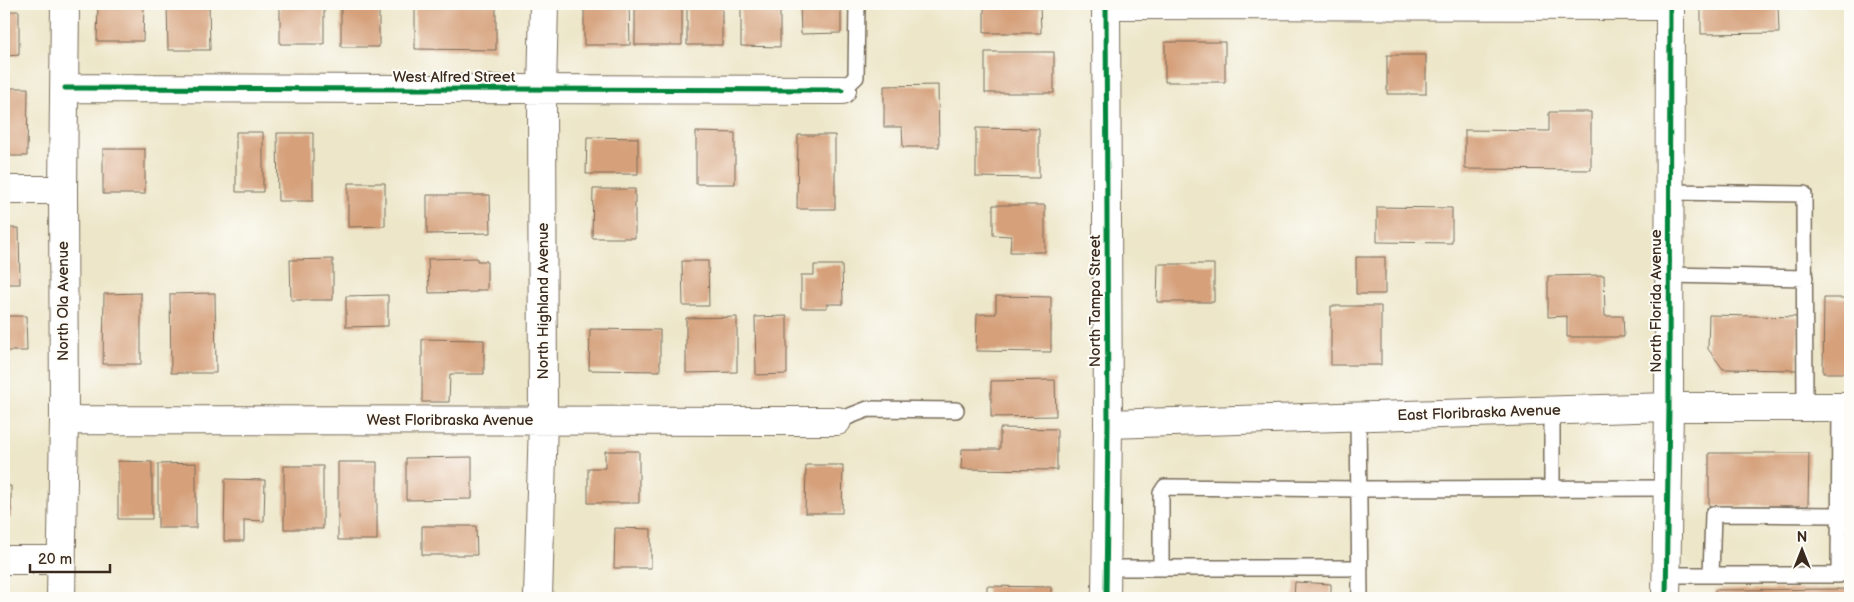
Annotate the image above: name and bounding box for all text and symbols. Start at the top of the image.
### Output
street label: West Alfred Street [393,68,516,87]
street label: North Highland Avenue [534,222,553,379]
street label: North Florida Avenue [1647,229,1666,373]
street label: North Tampa Street [1086,234,1105,367]
street label: North Ola Avenue [54,241,73,361]
street label: East Floribraska Avenue [1397,401,1561,425]
street label: West Floribraska Avenue [367,411,534,430]
north arrow [1776,524,1826,574]
text: N [1797,529,1807,546]
scale bar [30,542,110,574]
text: 20 m [38,550,72,569]

